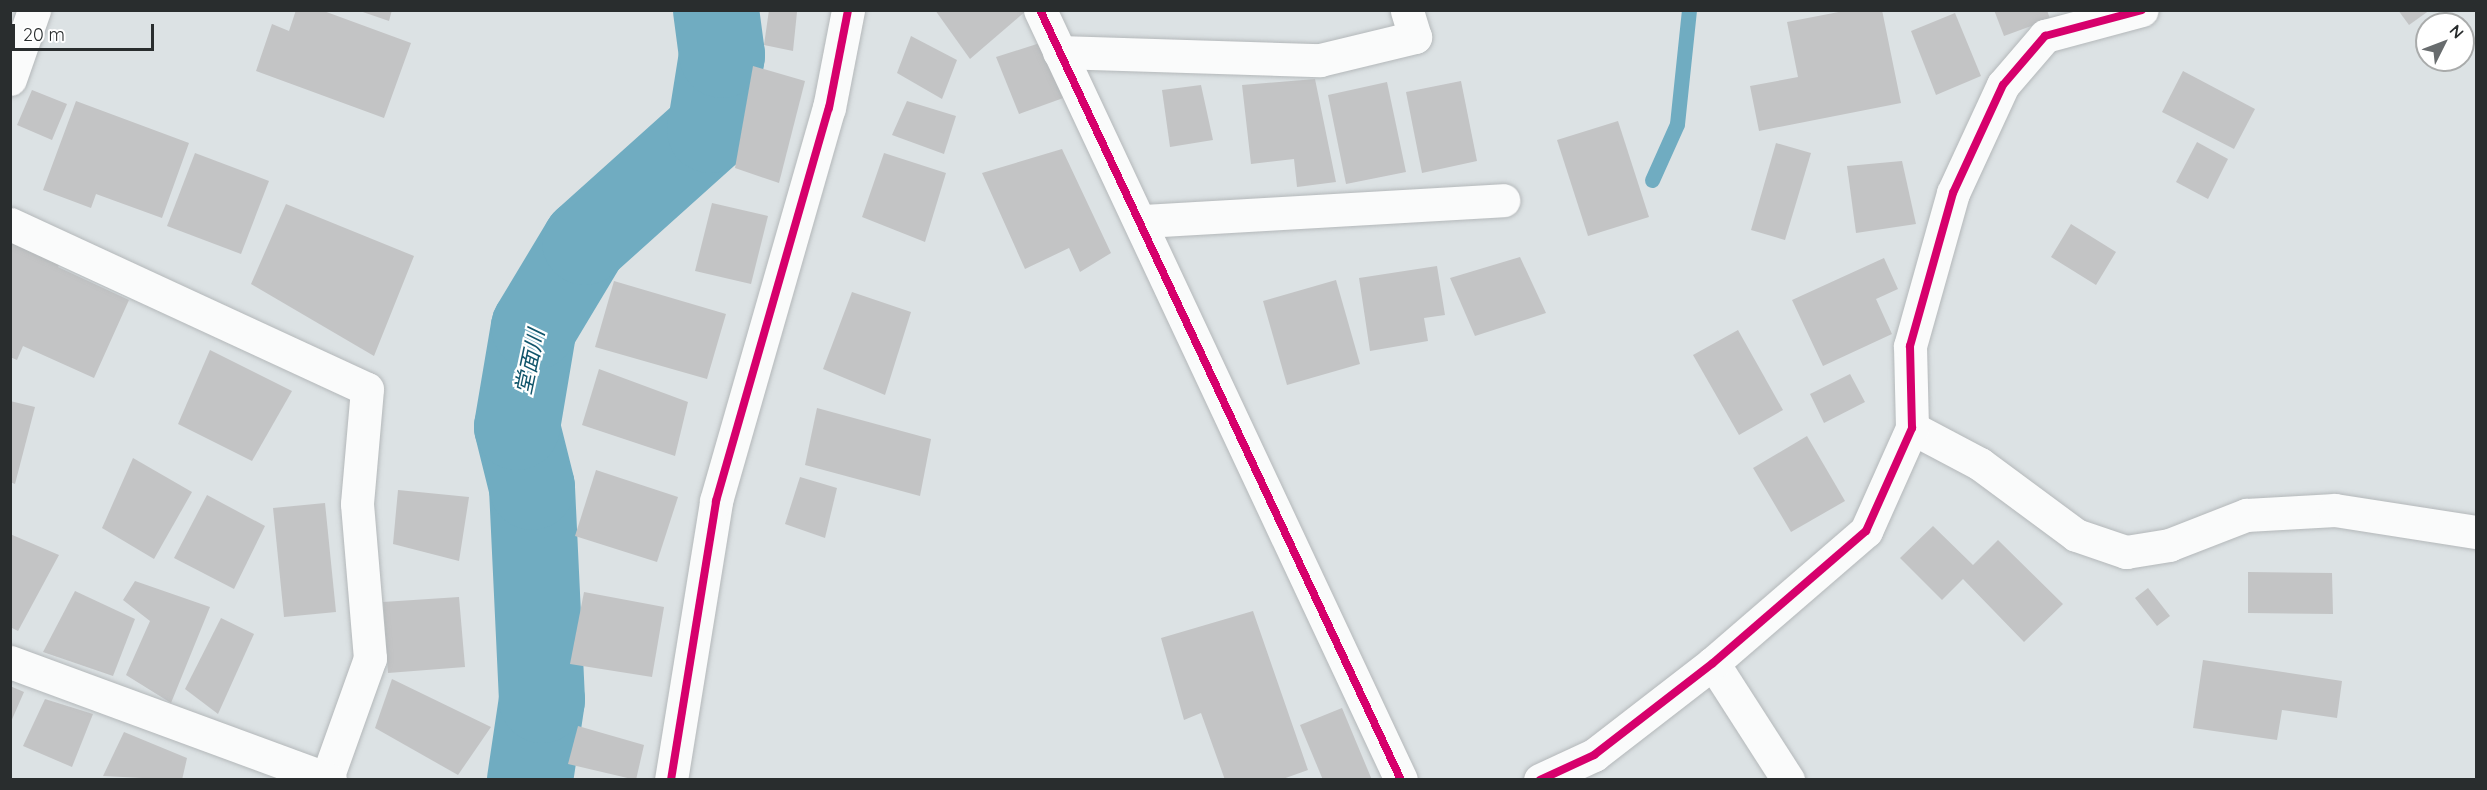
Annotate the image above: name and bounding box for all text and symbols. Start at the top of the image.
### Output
scale bar [15,12,158,50]
north arrow [2415,12,2475,72]
text: N [2446,20,2468,42]
text: 20 m [23,23,65,46]
water label: 堂面川 [510,327,550,397]

